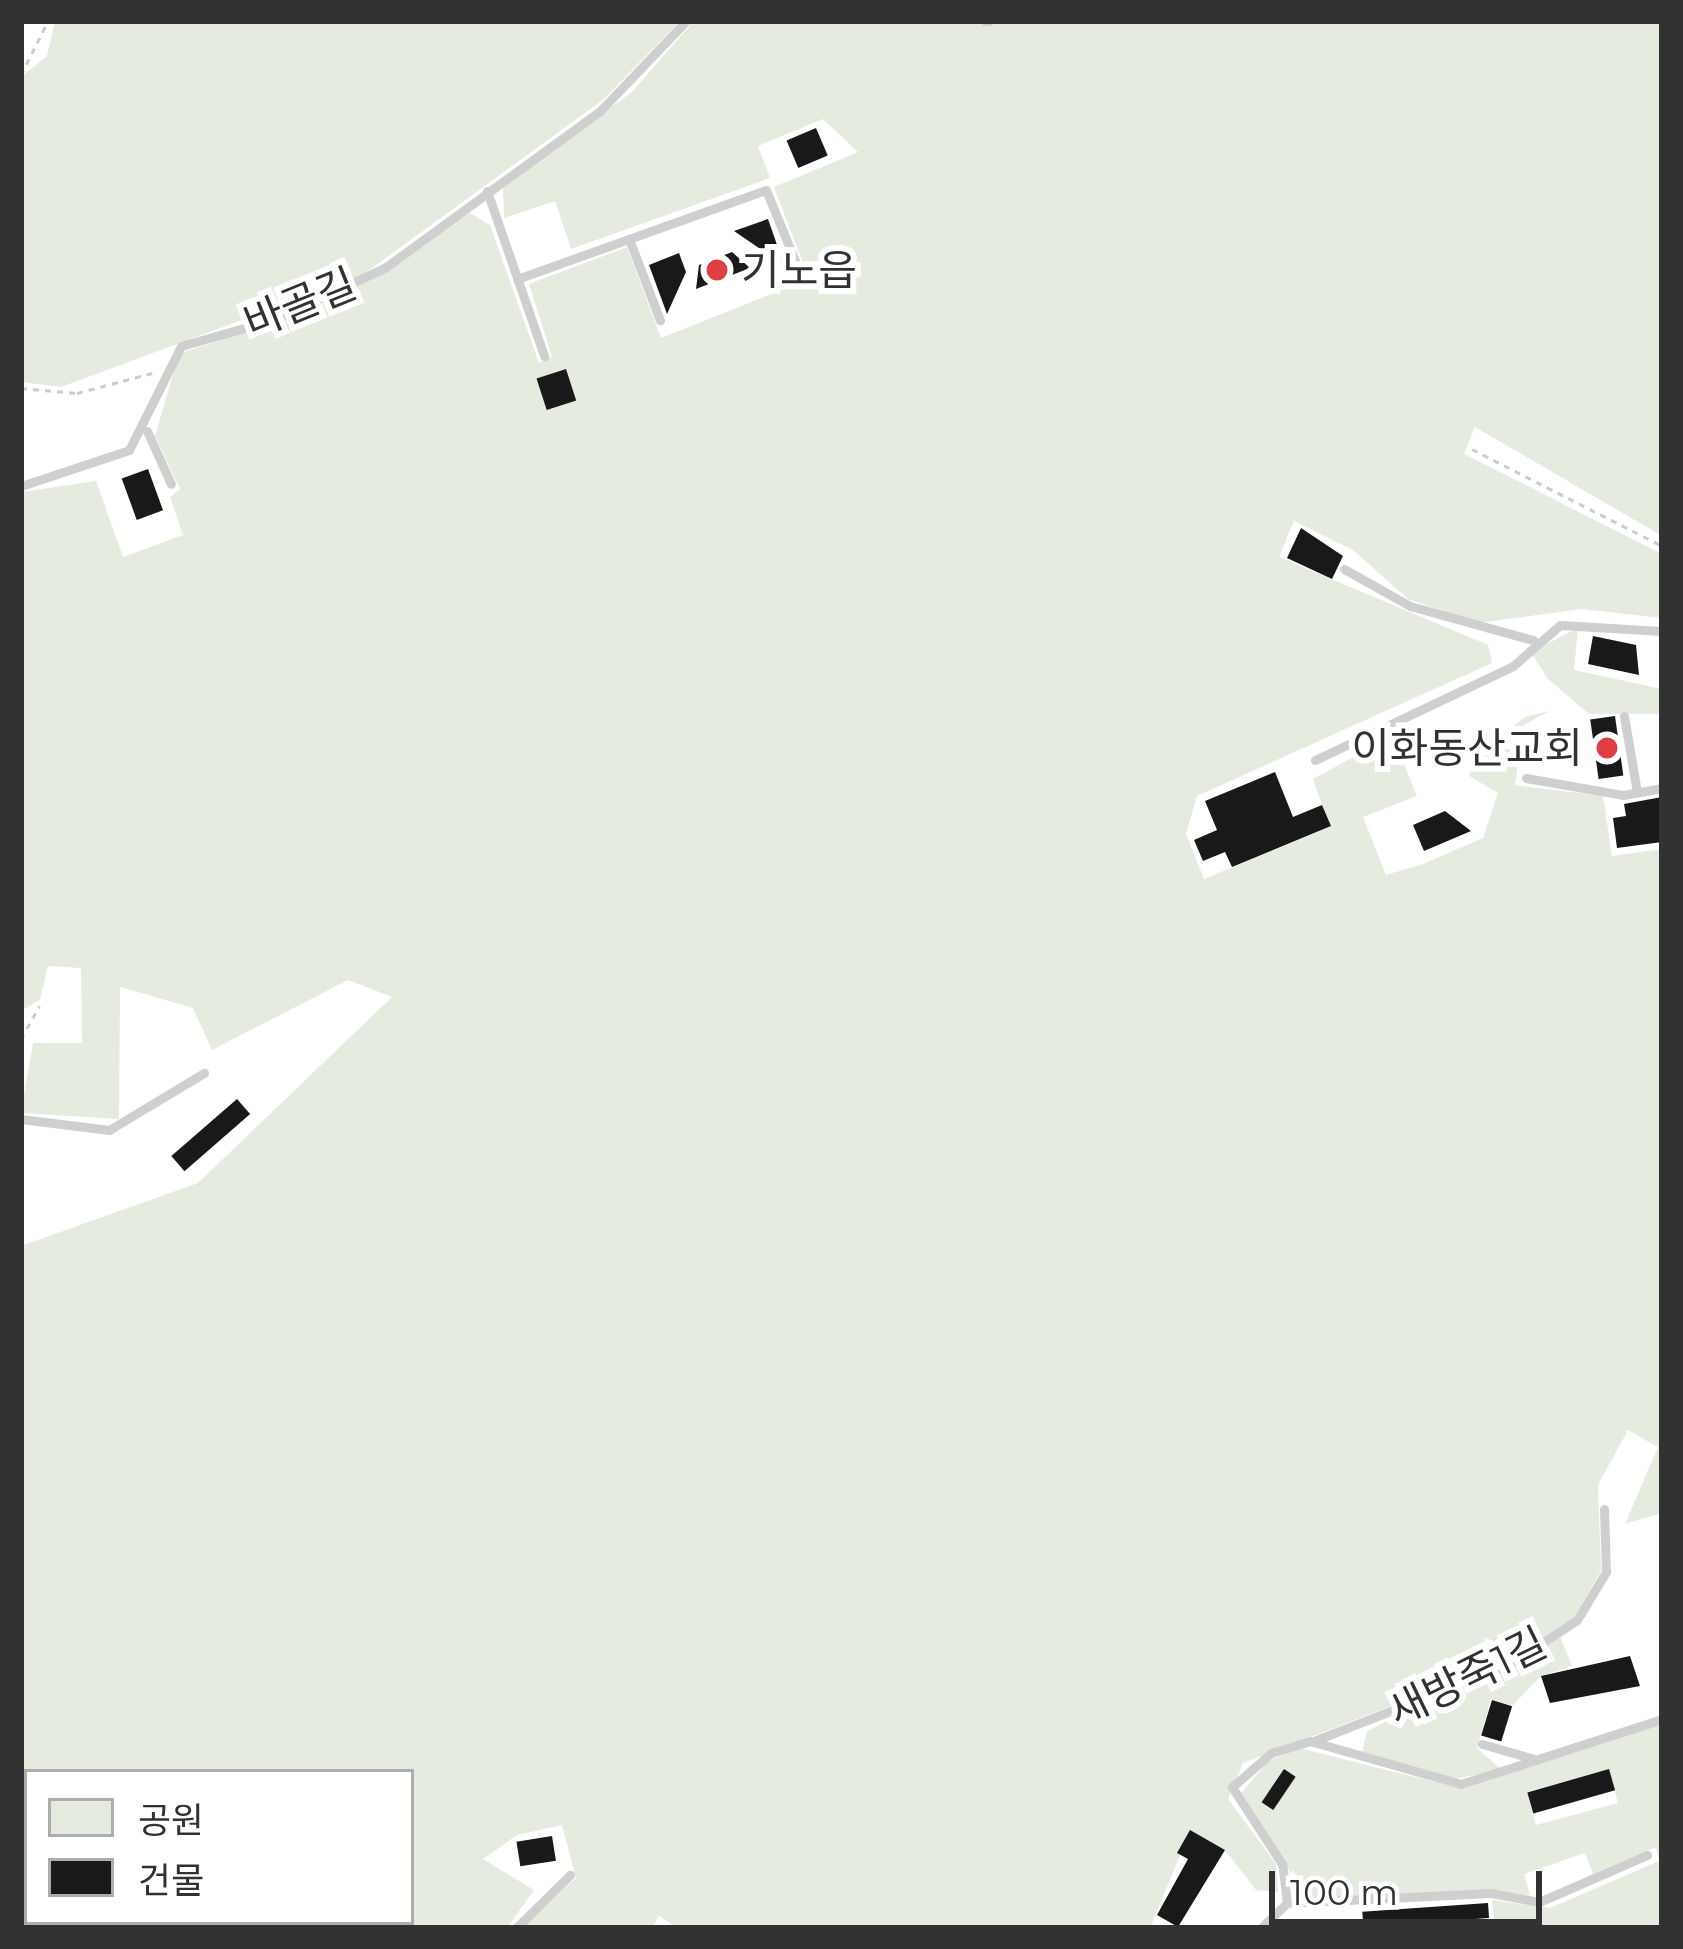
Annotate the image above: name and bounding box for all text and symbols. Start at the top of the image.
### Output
place label: 기노읍 [741,245,857,295]
marker: 기노읍 [704,257,730,283]
street label: 바골길 [237,258,363,348]
place label: 이화동산교회 [1351,723,1583,773]
marker: 이화동산교회 [1594,735,1620,761]
street label: 새방죽1길 [1380,1617,1554,1737]
legend [24,1769,414,1925]
text: 공원 [138,1798,204,1842]
scale bar [1275,1847,1548,1921]
text: 건물 [138,1858,204,1902]
text: 100 m [1290,1870,1398,1914]

